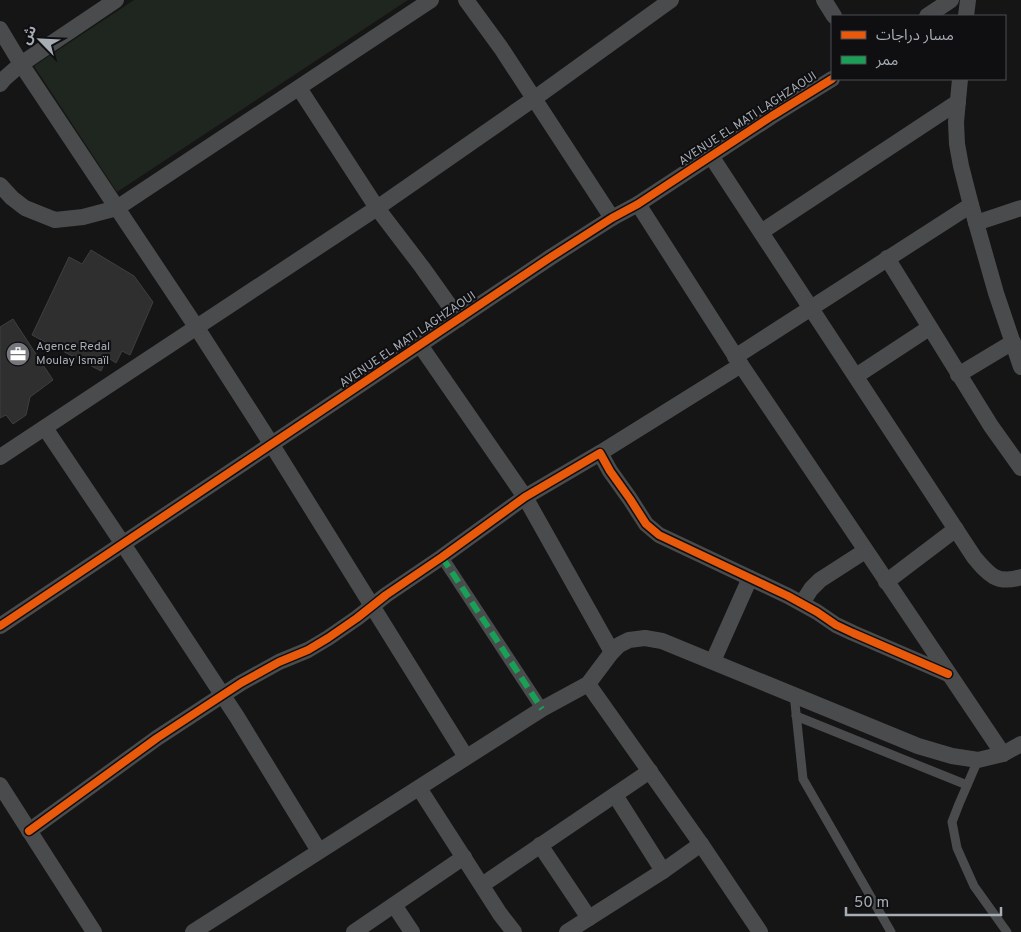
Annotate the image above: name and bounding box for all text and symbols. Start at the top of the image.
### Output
north arrow [15,15,65,65]
legend [831,15,1006,80]
text: ش [18,23,41,48]
text: مسار دراجات [876,27,954,46]
text: ممر [875,52,899,71]
street label: AVENUE EL MATI LAGHZAOUI [676,68,820,170]
street label: AVENUE EL MATI LAGHZAOUI [337,288,479,392]
place label: Agence Redal Moulay Ismaïl [36,339,110,369]
office icon: Agence Redal Moulay Ismaïl [5,341,31,367]
scale bar [846,884,1001,916]
text: 50 m [854,894,889,913]

